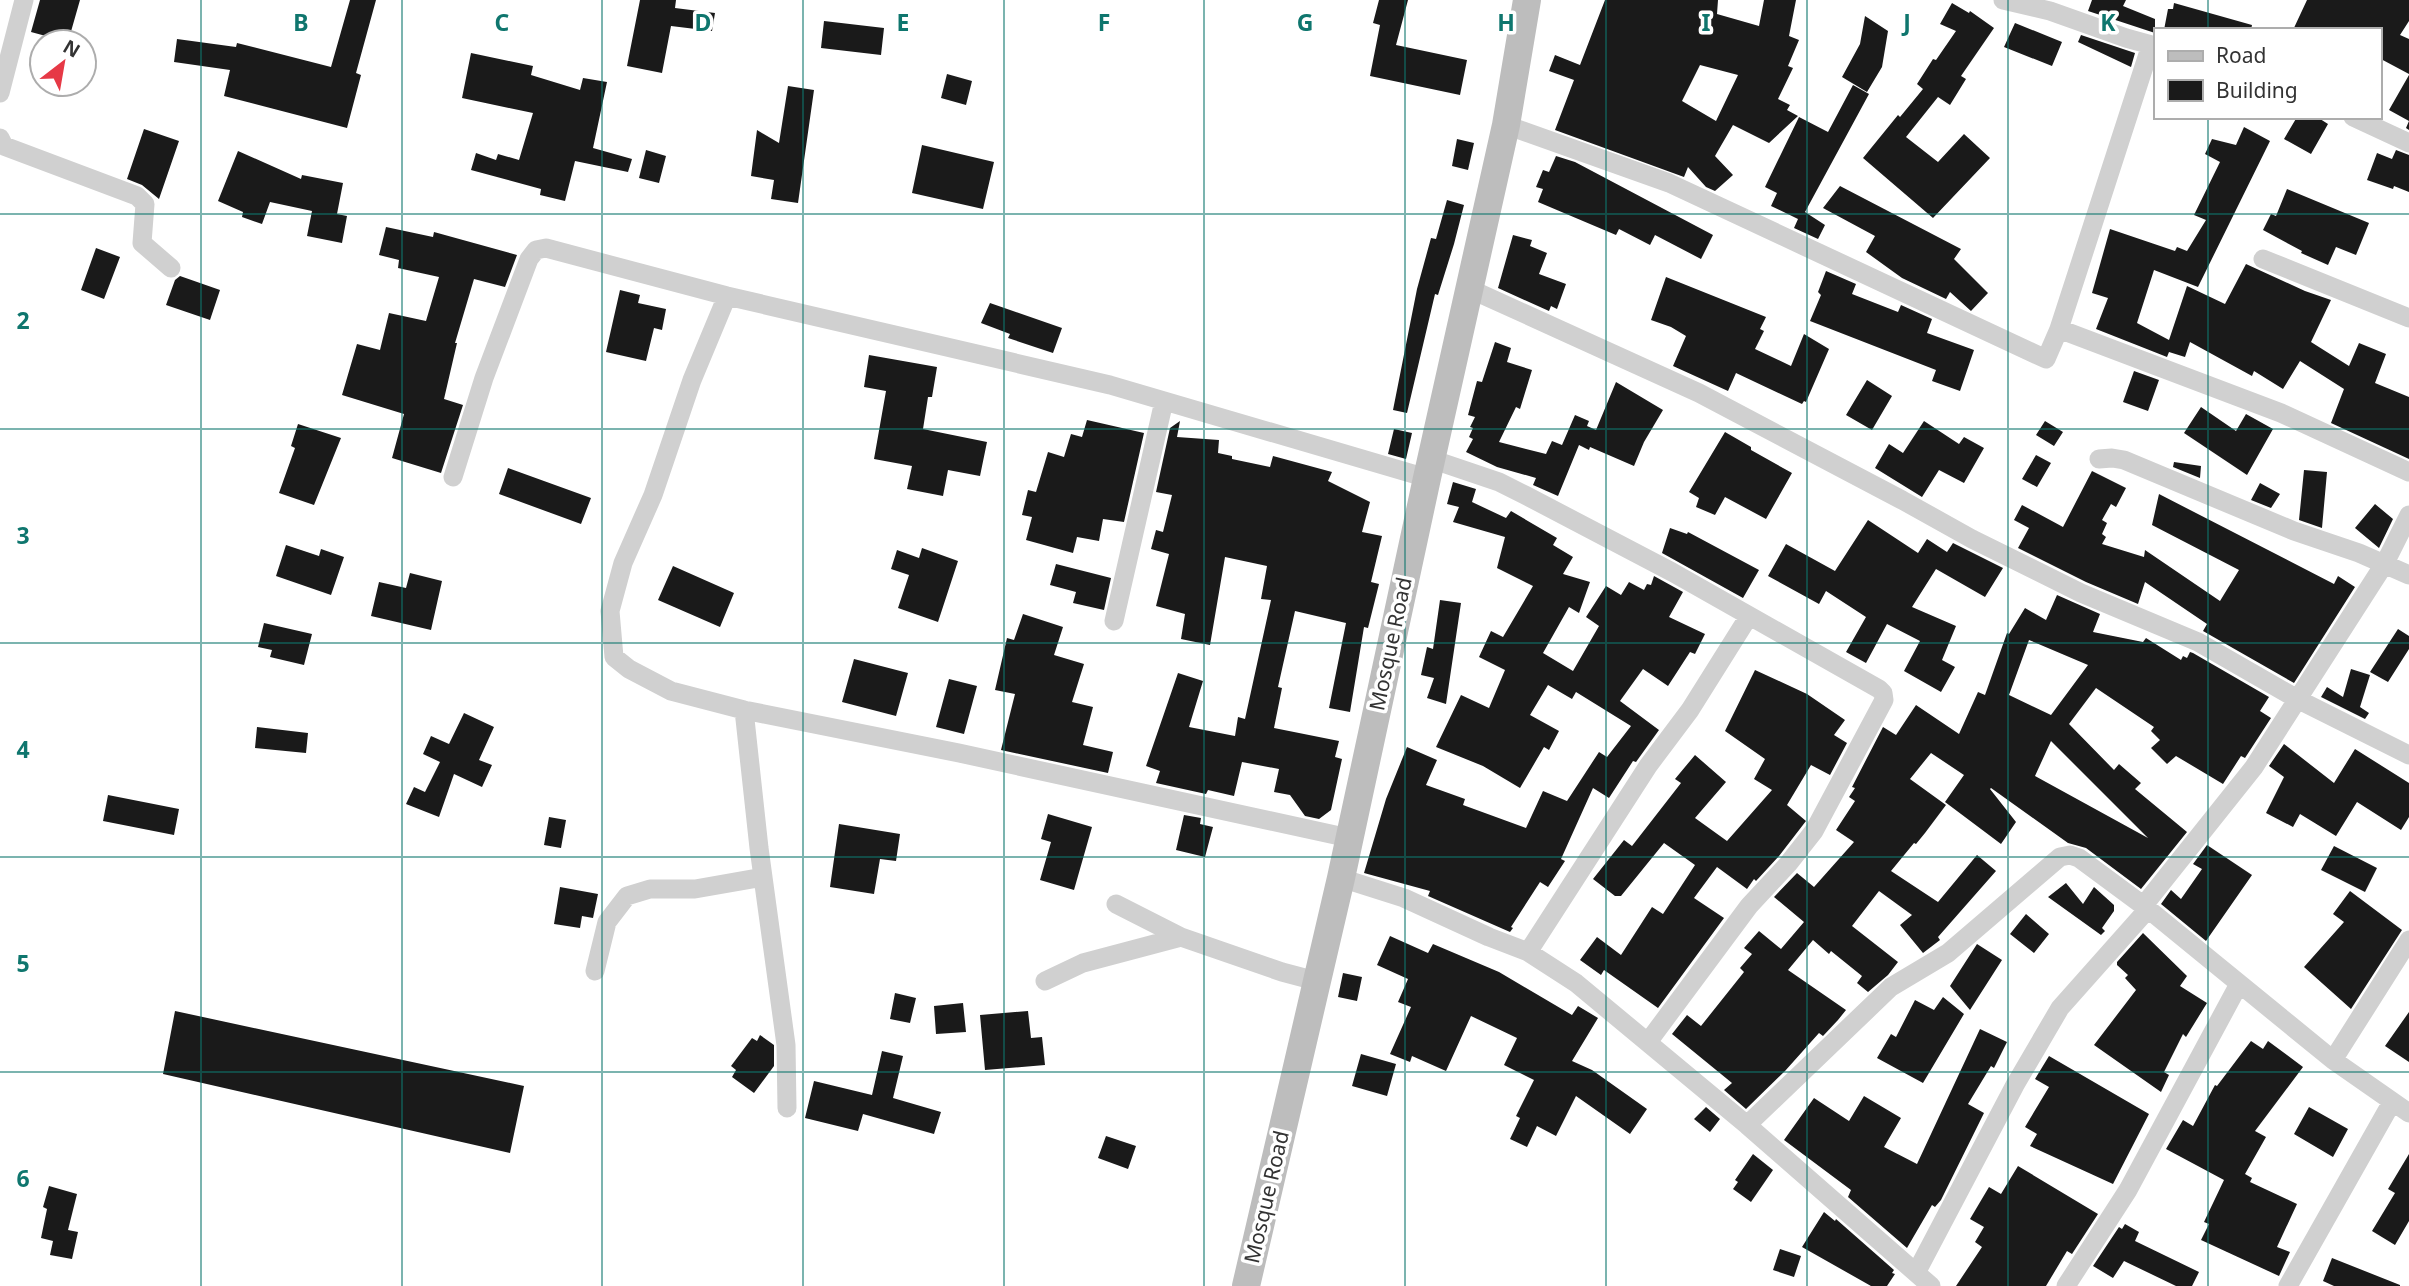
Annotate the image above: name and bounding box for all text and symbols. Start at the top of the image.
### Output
text: B [293,6,309,38]
text: C [495,6,510,38]
text: D [695,6,711,38]
text: E [897,6,909,38]
text: F [1098,6,1110,38]
text: G [1297,6,1313,38]
text: H [1497,6,1515,38]
text: I [1702,6,1711,38]
text: J [1901,6,1911,38]
text: K [2100,6,2116,38]
north arrow [28,28,98,98]
legend [2154,28,2381,119]
text: N [58,33,85,64]
text: Road [2216,41,2266,69]
text: Building [2216,76,2298,104]
text: 2 [16,304,30,336]
text: 3 [16,519,30,551]
street label: Mosque Road [1362,575,1418,713]
text: 4 [16,733,30,765]
text: 5 [16,947,30,979]
street label: Mosque Road [1237,1128,1295,1266]
text: 6 [16,1162,30,1194]

